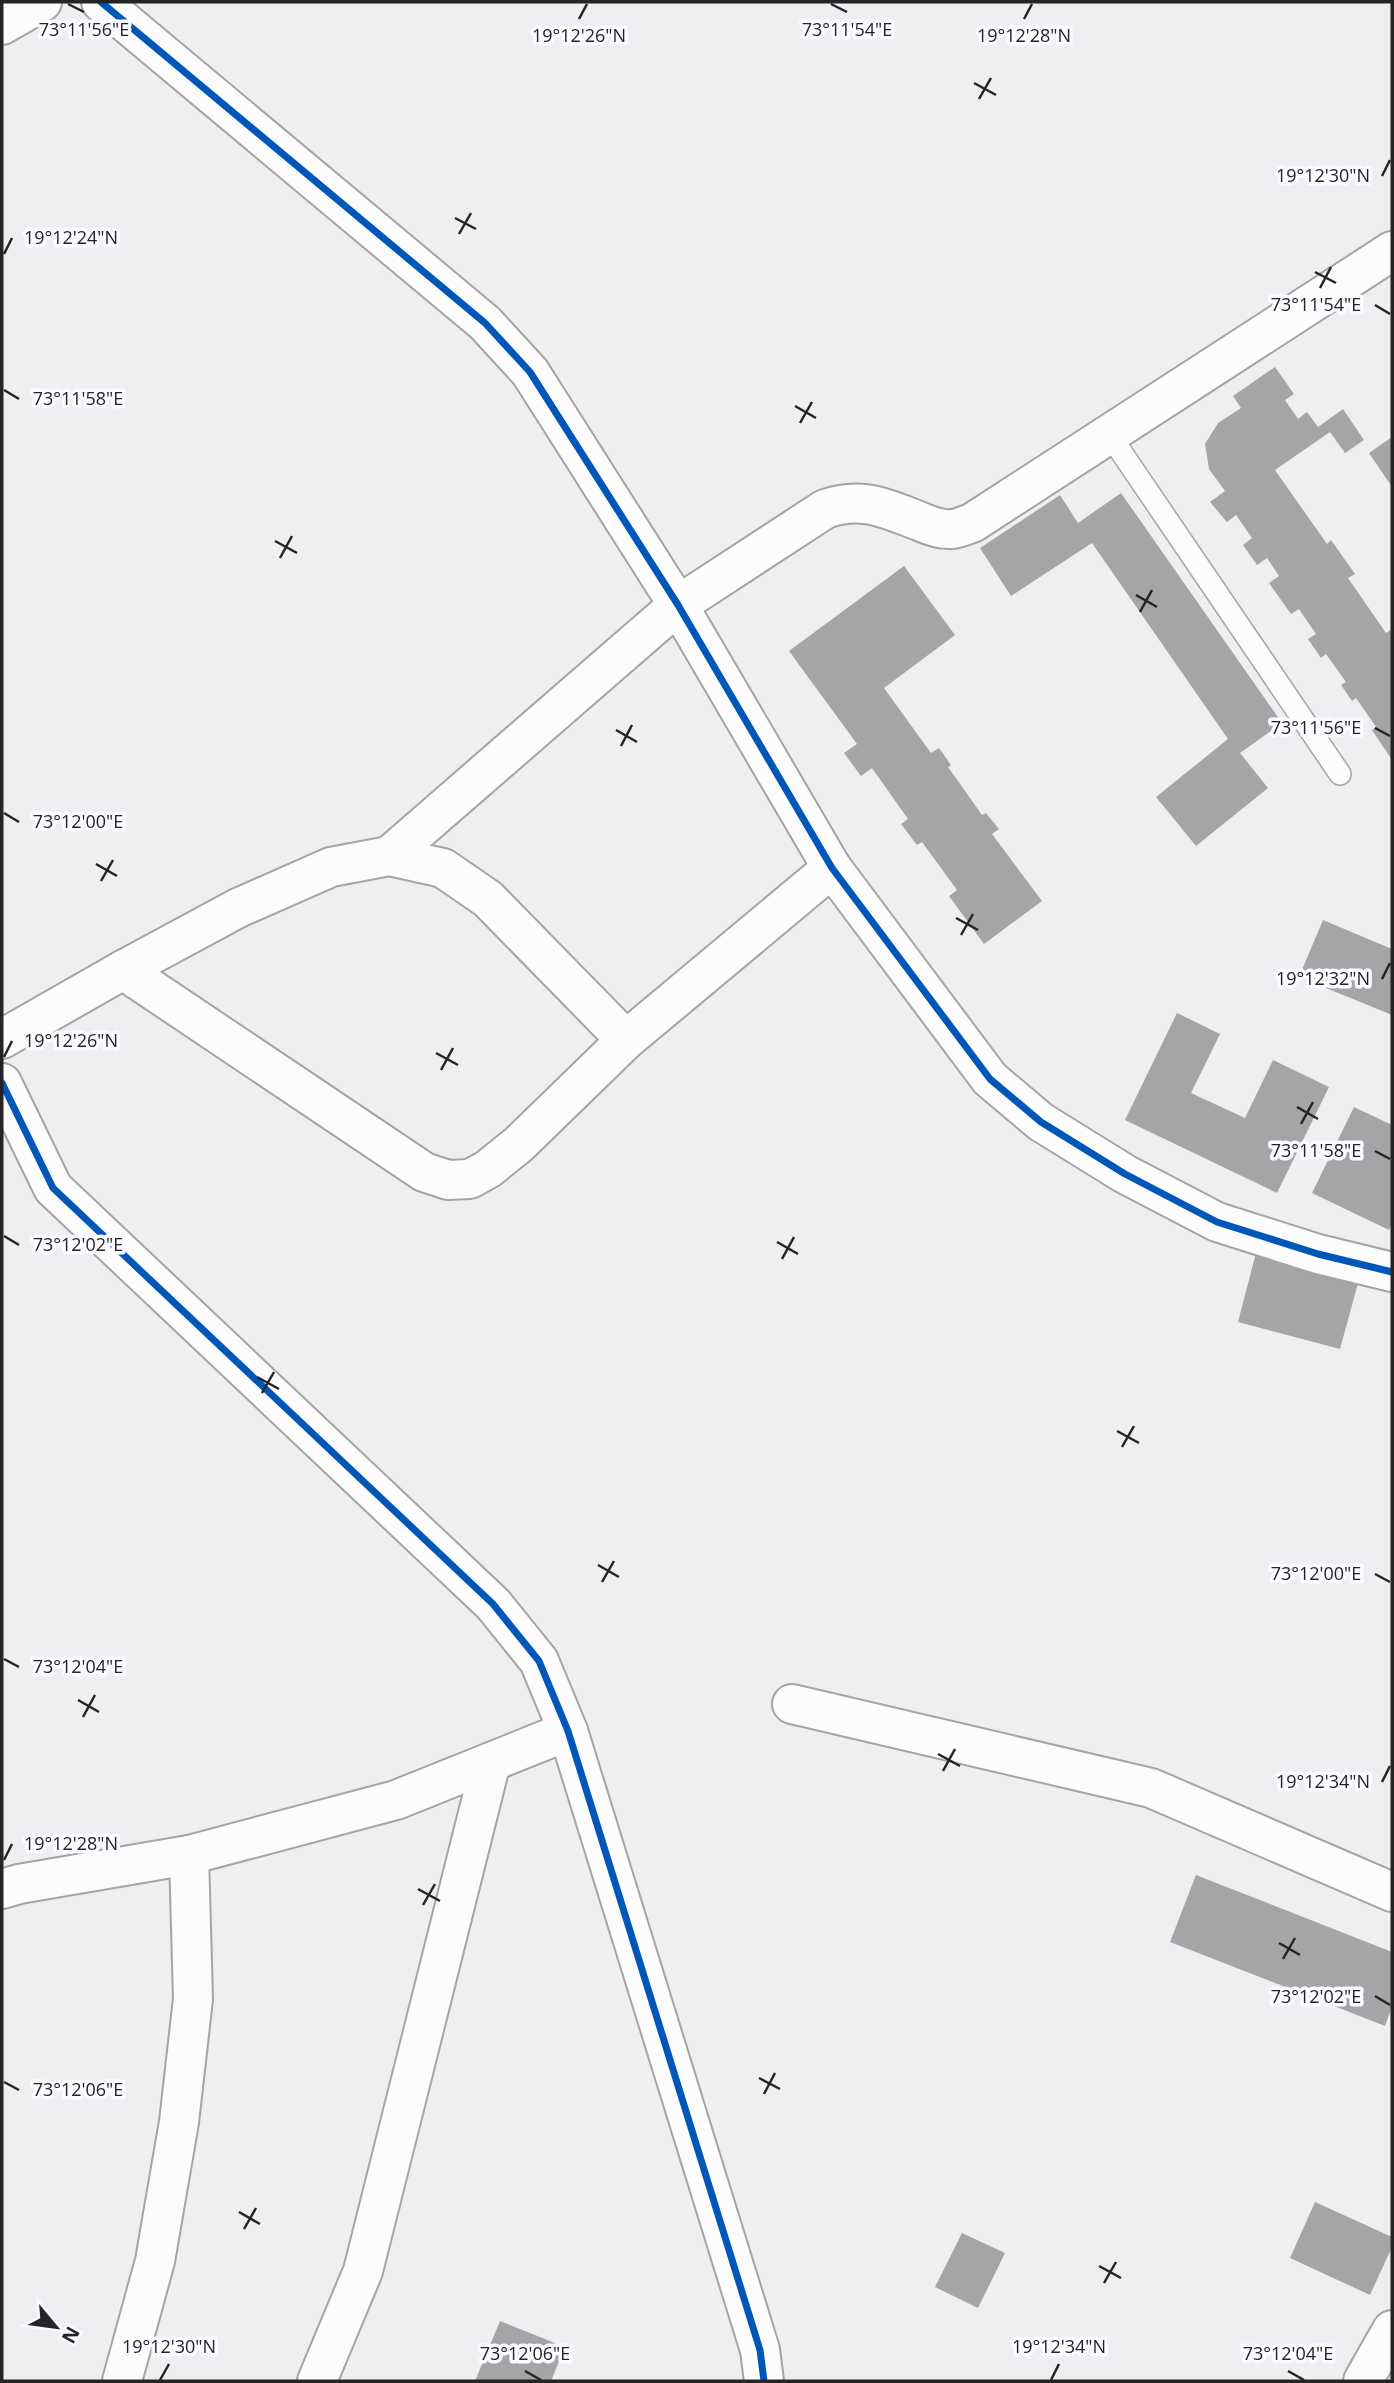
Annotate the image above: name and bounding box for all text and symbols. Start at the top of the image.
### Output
text: 73°11'56"E [39,17,129,41]
text: 73°11'54"E [802,17,892,41]
text: 19°12'26"N [532,23,626,47]
text: 19°12'28"N [977,23,1071,47]
text: 19°12'30"N [1276,163,1370,187]
text: 19°12'24"N [24,225,118,249]
text: 73°11'54"E [1271,292,1361,316]
text: 73°11'58"E [33,386,123,410]
text: 73°11'56"E [1271,715,1361,739]
text: 73°12'00"E [33,809,123,833]
text: 19°12'32"N [1276,966,1370,990]
text: 19°12'26"N [24,1028,118,1052]
text: 73°11'58"E [1271,1138,1361,1162]
text: 73°12'02"E [33,1232,123,1256]
text: 73°12'00"E [1271,1561,1361,1585]
text: 73°12'04"E [33,1654,123,1678]
text: 19°12'34"N [1276,1769,1370,1793]
text: 19°12'28"N [24,1831,118,1855]
text: 73°12'02"E [1271,1984,1361,2008]
text: 73°12'06"E [33,2077,123,2101]
north arrow [21,2292,91,2362]
text: N [56,2322,86,2348]
text: 19°12'30"N [122,2334,216,2358]
text: 19°12'34"N [1012,2334,1106,2358]
text: 73°12'06"E [480,2341,570,2365]
text: 73°12'04"E [1243,2341,1333,2365]

